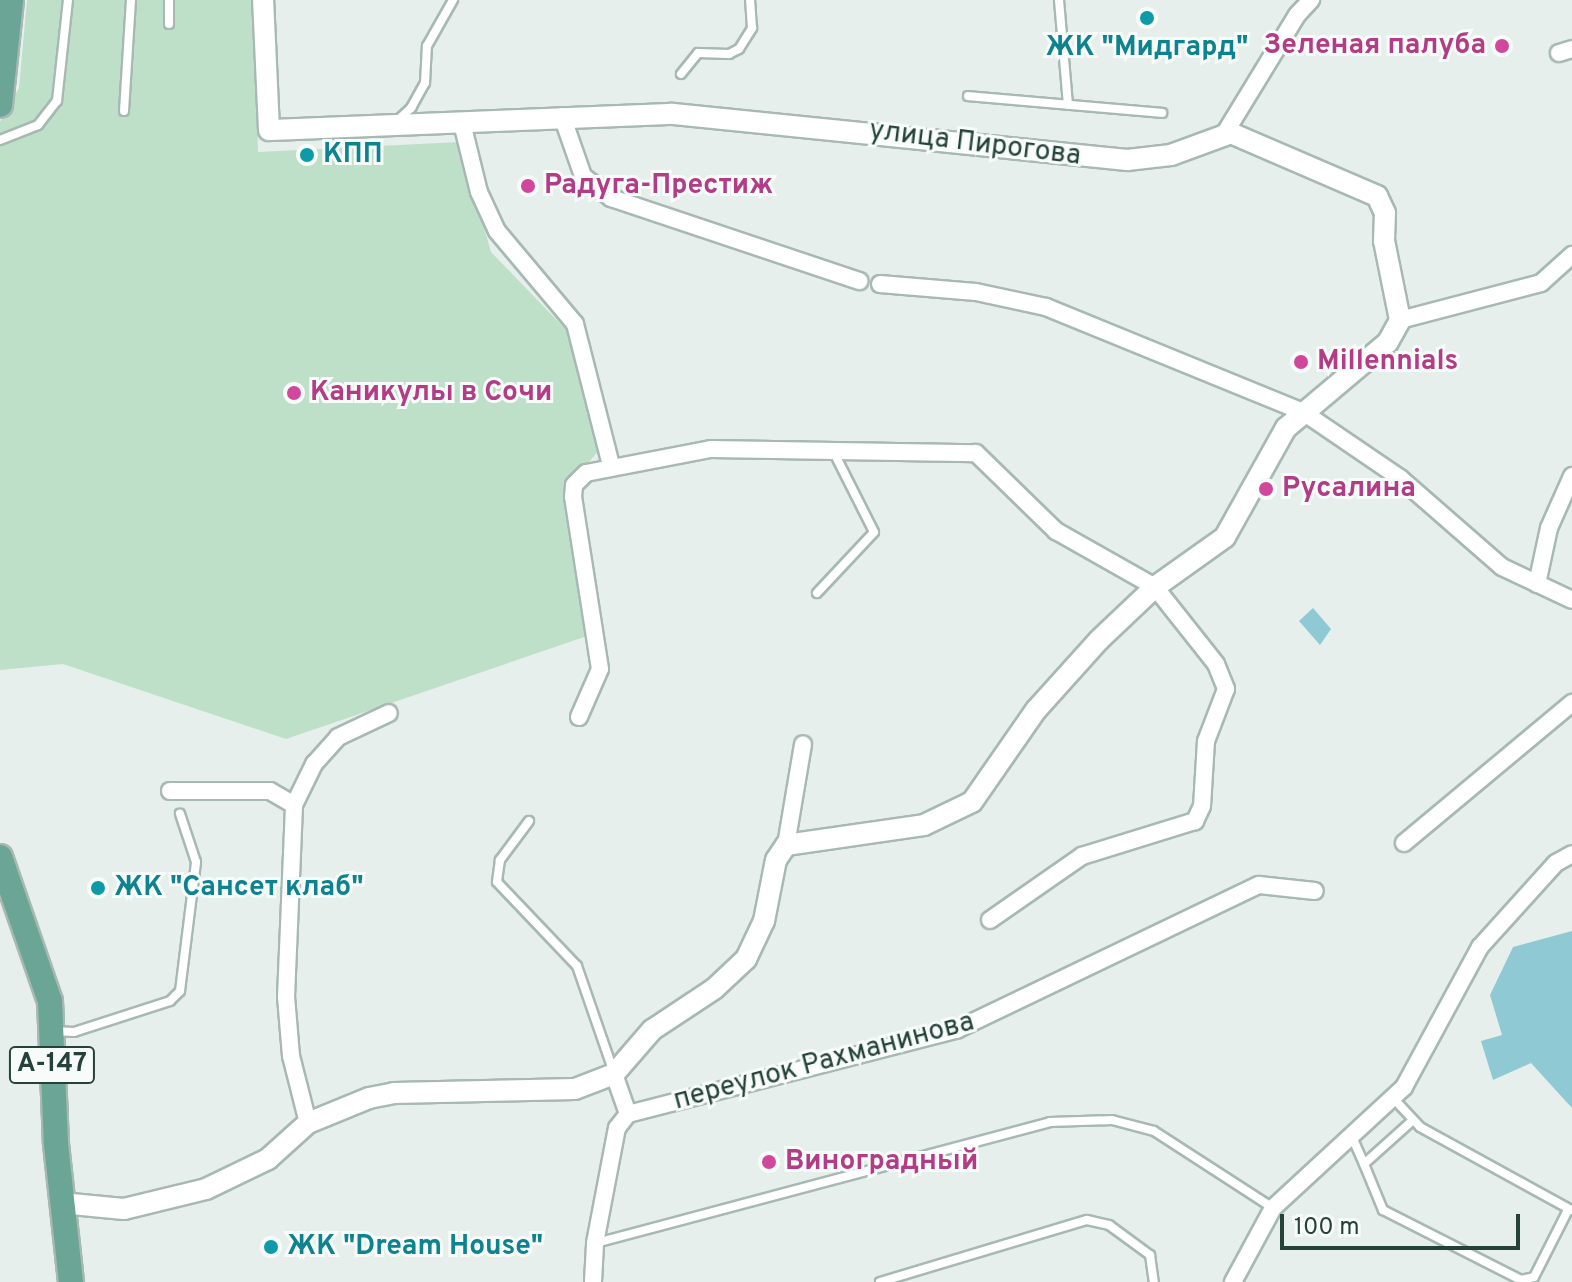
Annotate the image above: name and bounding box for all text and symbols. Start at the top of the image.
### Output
marker: ЖК "Мидгард" [1138,9,1156,27]
place label: Зеленая палуба [1263,29,1486,63]
place label: ЖК "Мидгард" [1046,31,1248,65]
marker: Зеленая палуба [1493,37,1511,55]
street label: улица Пирогова [867,114,1083,174]
place label: КПП [323,138,383,172]
marker: КПП [298,146,316,164]
place label: Радуга-Престиж [544,169,773,203]
marker: Радуга-Престиж [519,177,537,195]
place label: Millennials [1317,345,1458,379]
marker: Millennials [1292,353,1310,371]
place label: Каникулы в Сочи [310,376,552,410]
marker: Каникулы в Сочи [285,384,303,402]
place label: Русалина [1282,472,1416,506]
marker: Русалина [1257,480,1275,498]
place label: ЖК "Сансет клаб" [114,871,364,905]
marker: ЖК "Сансет клаб" [89,879,107,897]
street label: переулок Рахманинова [670,1006,978,1118]
road number: А-147 [8,1043,96,1087]
place label: Виноградный [785,1145,978,1179]
marker: Виноградный [760,1153,778,1171]
scale bar [1284,1198,1524,1248]
text: 100 m [1294,1213,1360,1243]
place label: ЖК "Dream House" [287,1230,543,1264]
marker: ЖК "Dream House" [262,1238,280,1256]

